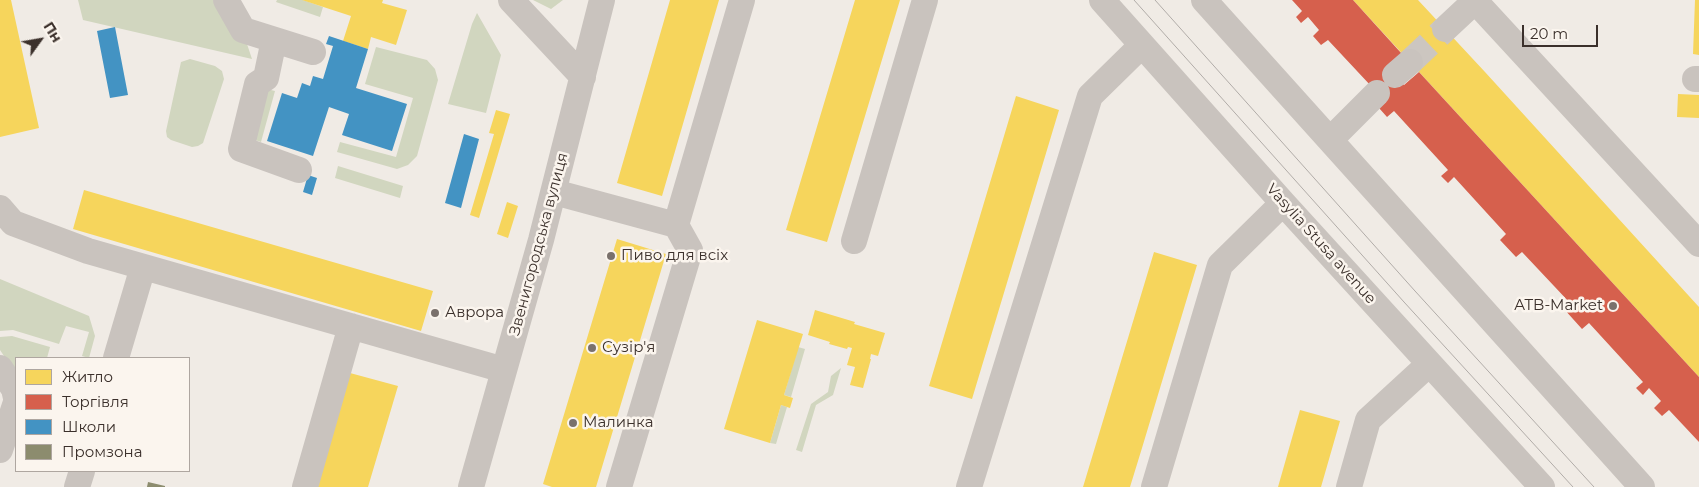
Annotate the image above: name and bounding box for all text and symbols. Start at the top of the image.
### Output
north arrow [15,15,65,65]
scale bar [1524,15,1600,47]
text: Пн [39,18,66,46]
text: 20 m [1530,24,1568,43]
street label: Звенигородська вулиця [506,151,572,337]
street label: Vasylia Stusa avenue [1262,180,1380,308]
place label: Пиво для всіх [621,247,728,265]
marker: Пиво для всіх [605,250,617,262]
place label: ATB-Market [1514,297,1603,315]
marker: ATB-Market [1607,300,1619,312]
place label: Аврора [445,304,504,322]
marker: Аврора [429,307,441,319]
place label: Сузір'я [602,339,655,357]
marker: Сузір'я [586,342,598,354]
legend [15,357,190,472]
text: Житло [62,367,113,386]
text: Торгівля [62,392,129,411]
place label: Малинка [583,414,653,432]
text: Школи [62,417,116,436]
marker: Малинка [567,417,579,429]
text: Промзона [62,442,142,461]

